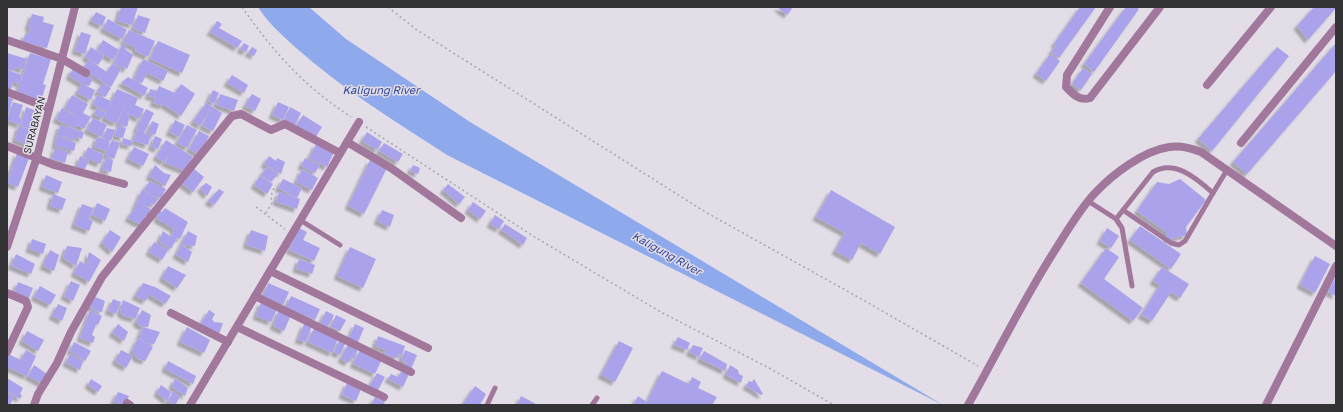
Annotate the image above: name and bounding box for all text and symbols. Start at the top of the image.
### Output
water label: Kaligung River [343,83,421,97]
street label: SURABAYAN [21,95,47,155]
water label: Kaligung River [630,229,705,279]

